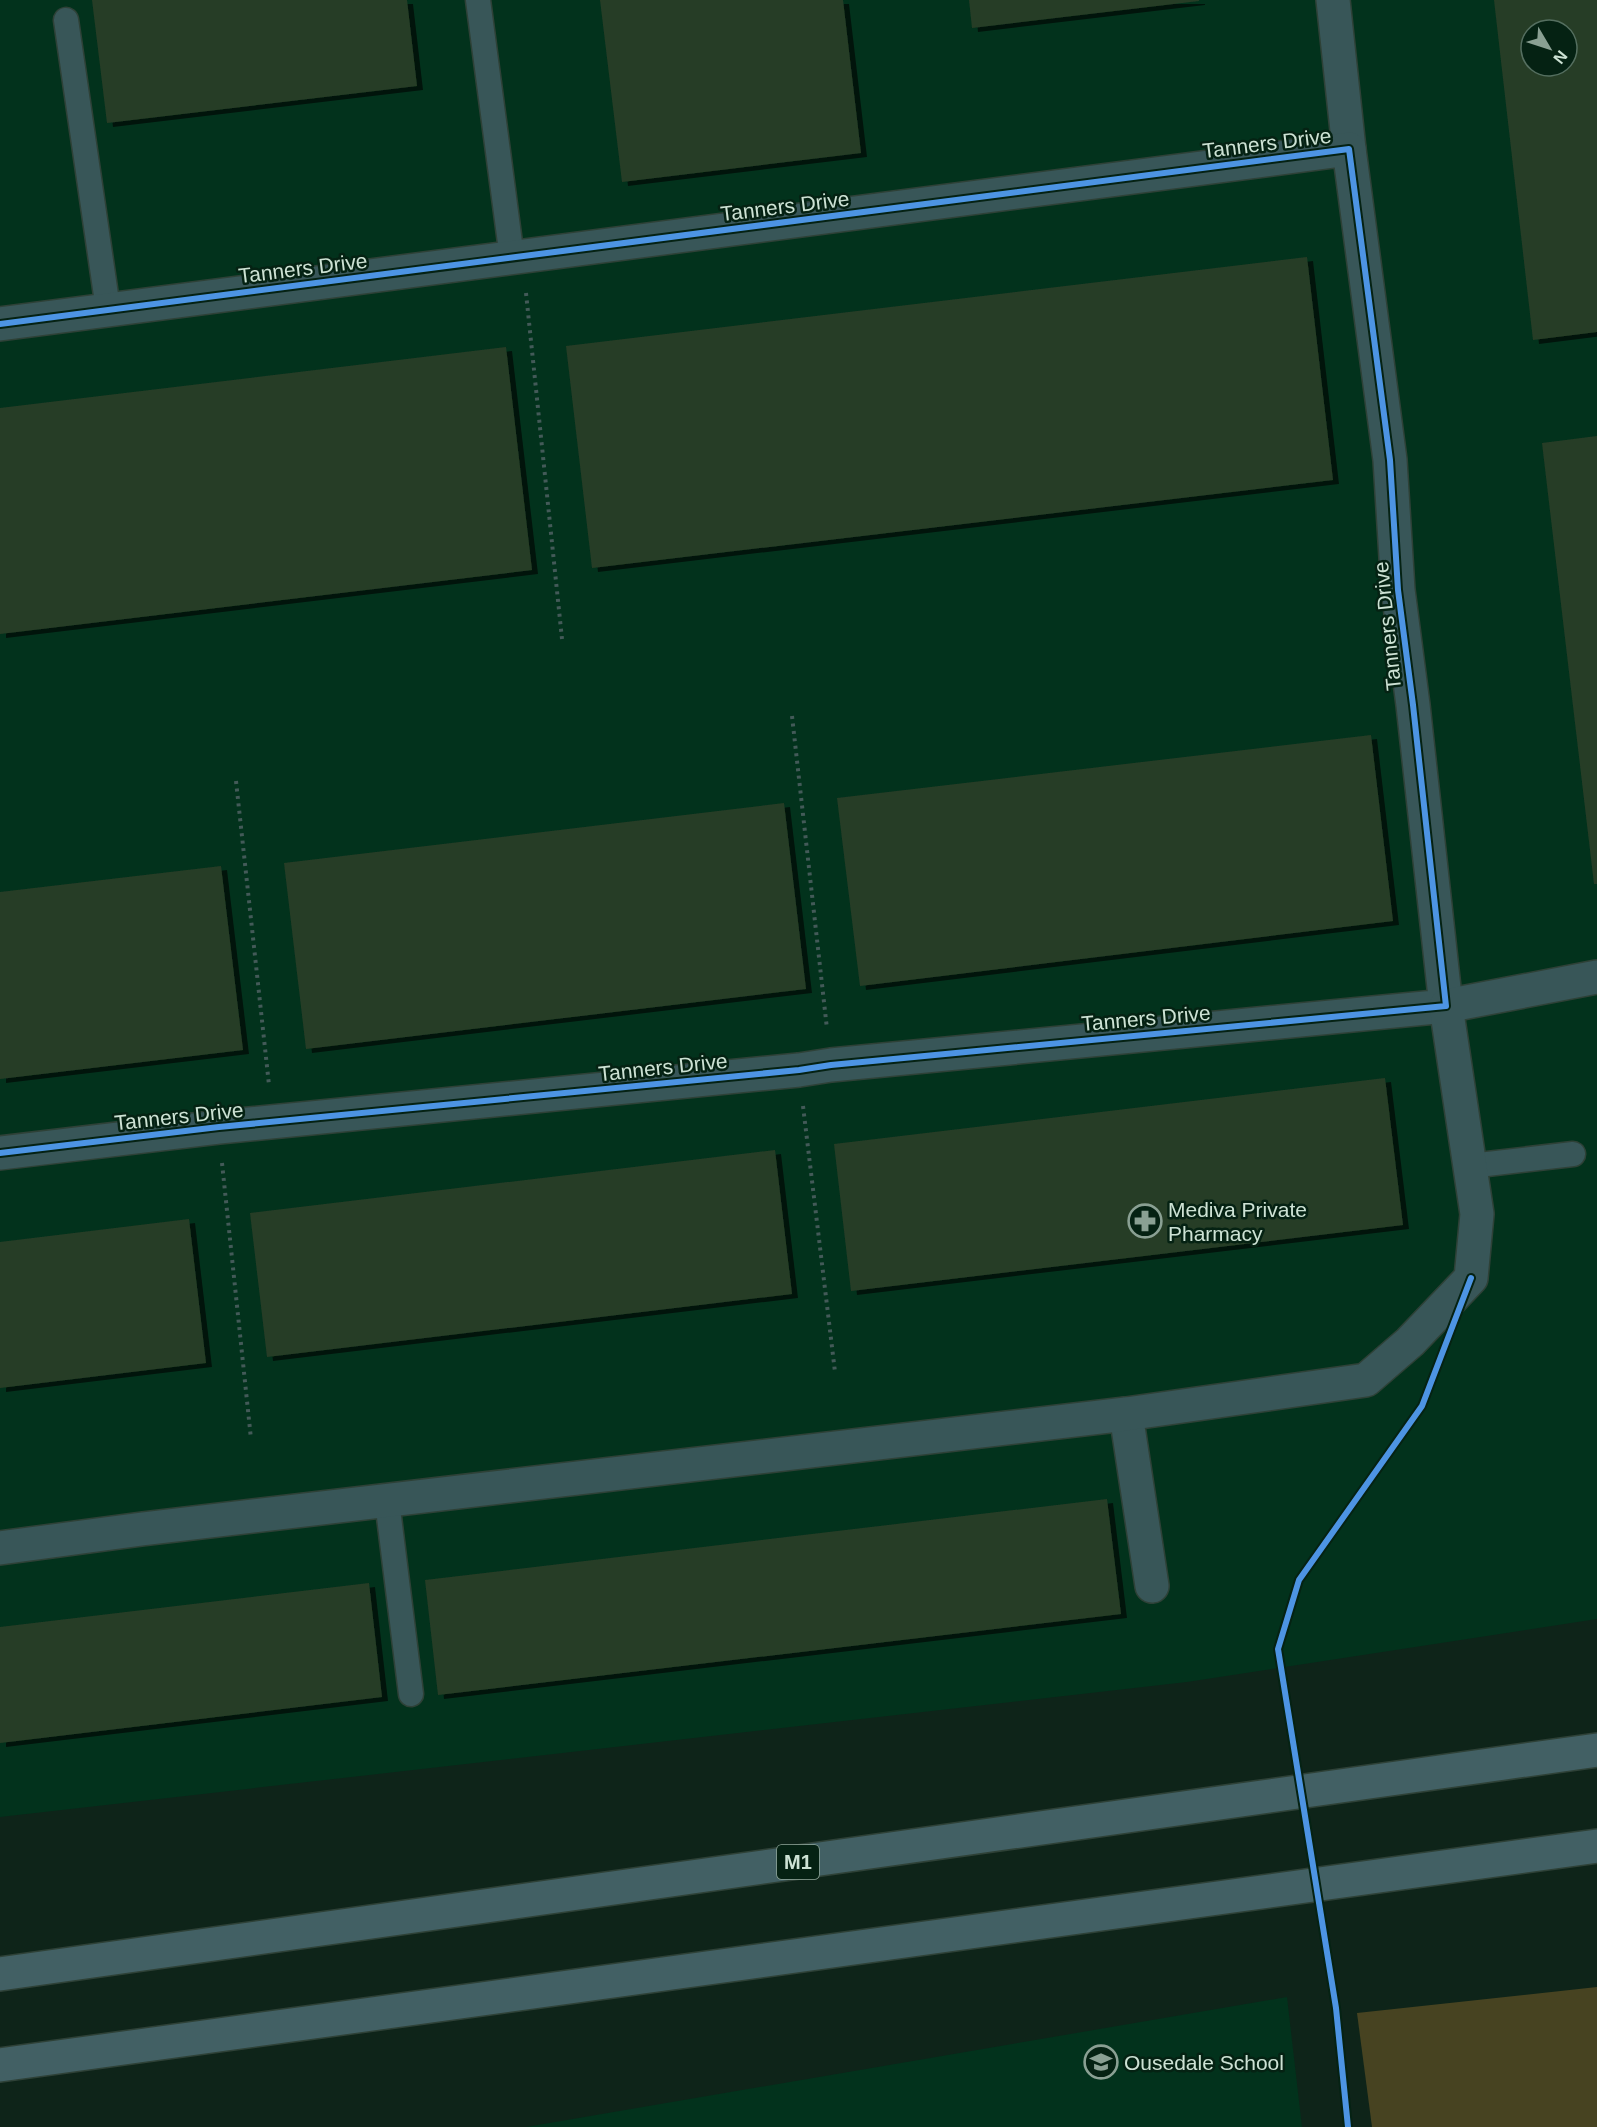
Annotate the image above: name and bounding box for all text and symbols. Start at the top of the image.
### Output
north arrow [1519,18,1579,78]
text: N [1550,47,1571,67]
street label: Tanners Drive [1201,124,1333,162]
street label: Tanners Drive [719,187,851,225]
street label: Tanners Drive [237,249,369,287]
street label: Tanners Drive [1369,560,1405,692]
street label: Tanners Drive [1080,1001,1212,1035]
street label: Tanners Drive [597,1049,729,1085]
street label: Tanners Drive [113,1098,245,1134]
place label: Mediva Private Pharmacy [1168,1198,1307,1245]
pharmacy icon: Mediva Private Pharmacy [1127,1203,1163,1239]
road number: M1 [777,1845,819,1879]
school or university icon: Ousedale School [1083,2044,1119,2080]
place label: Ousedale School [1124,2051,1284,2074]

